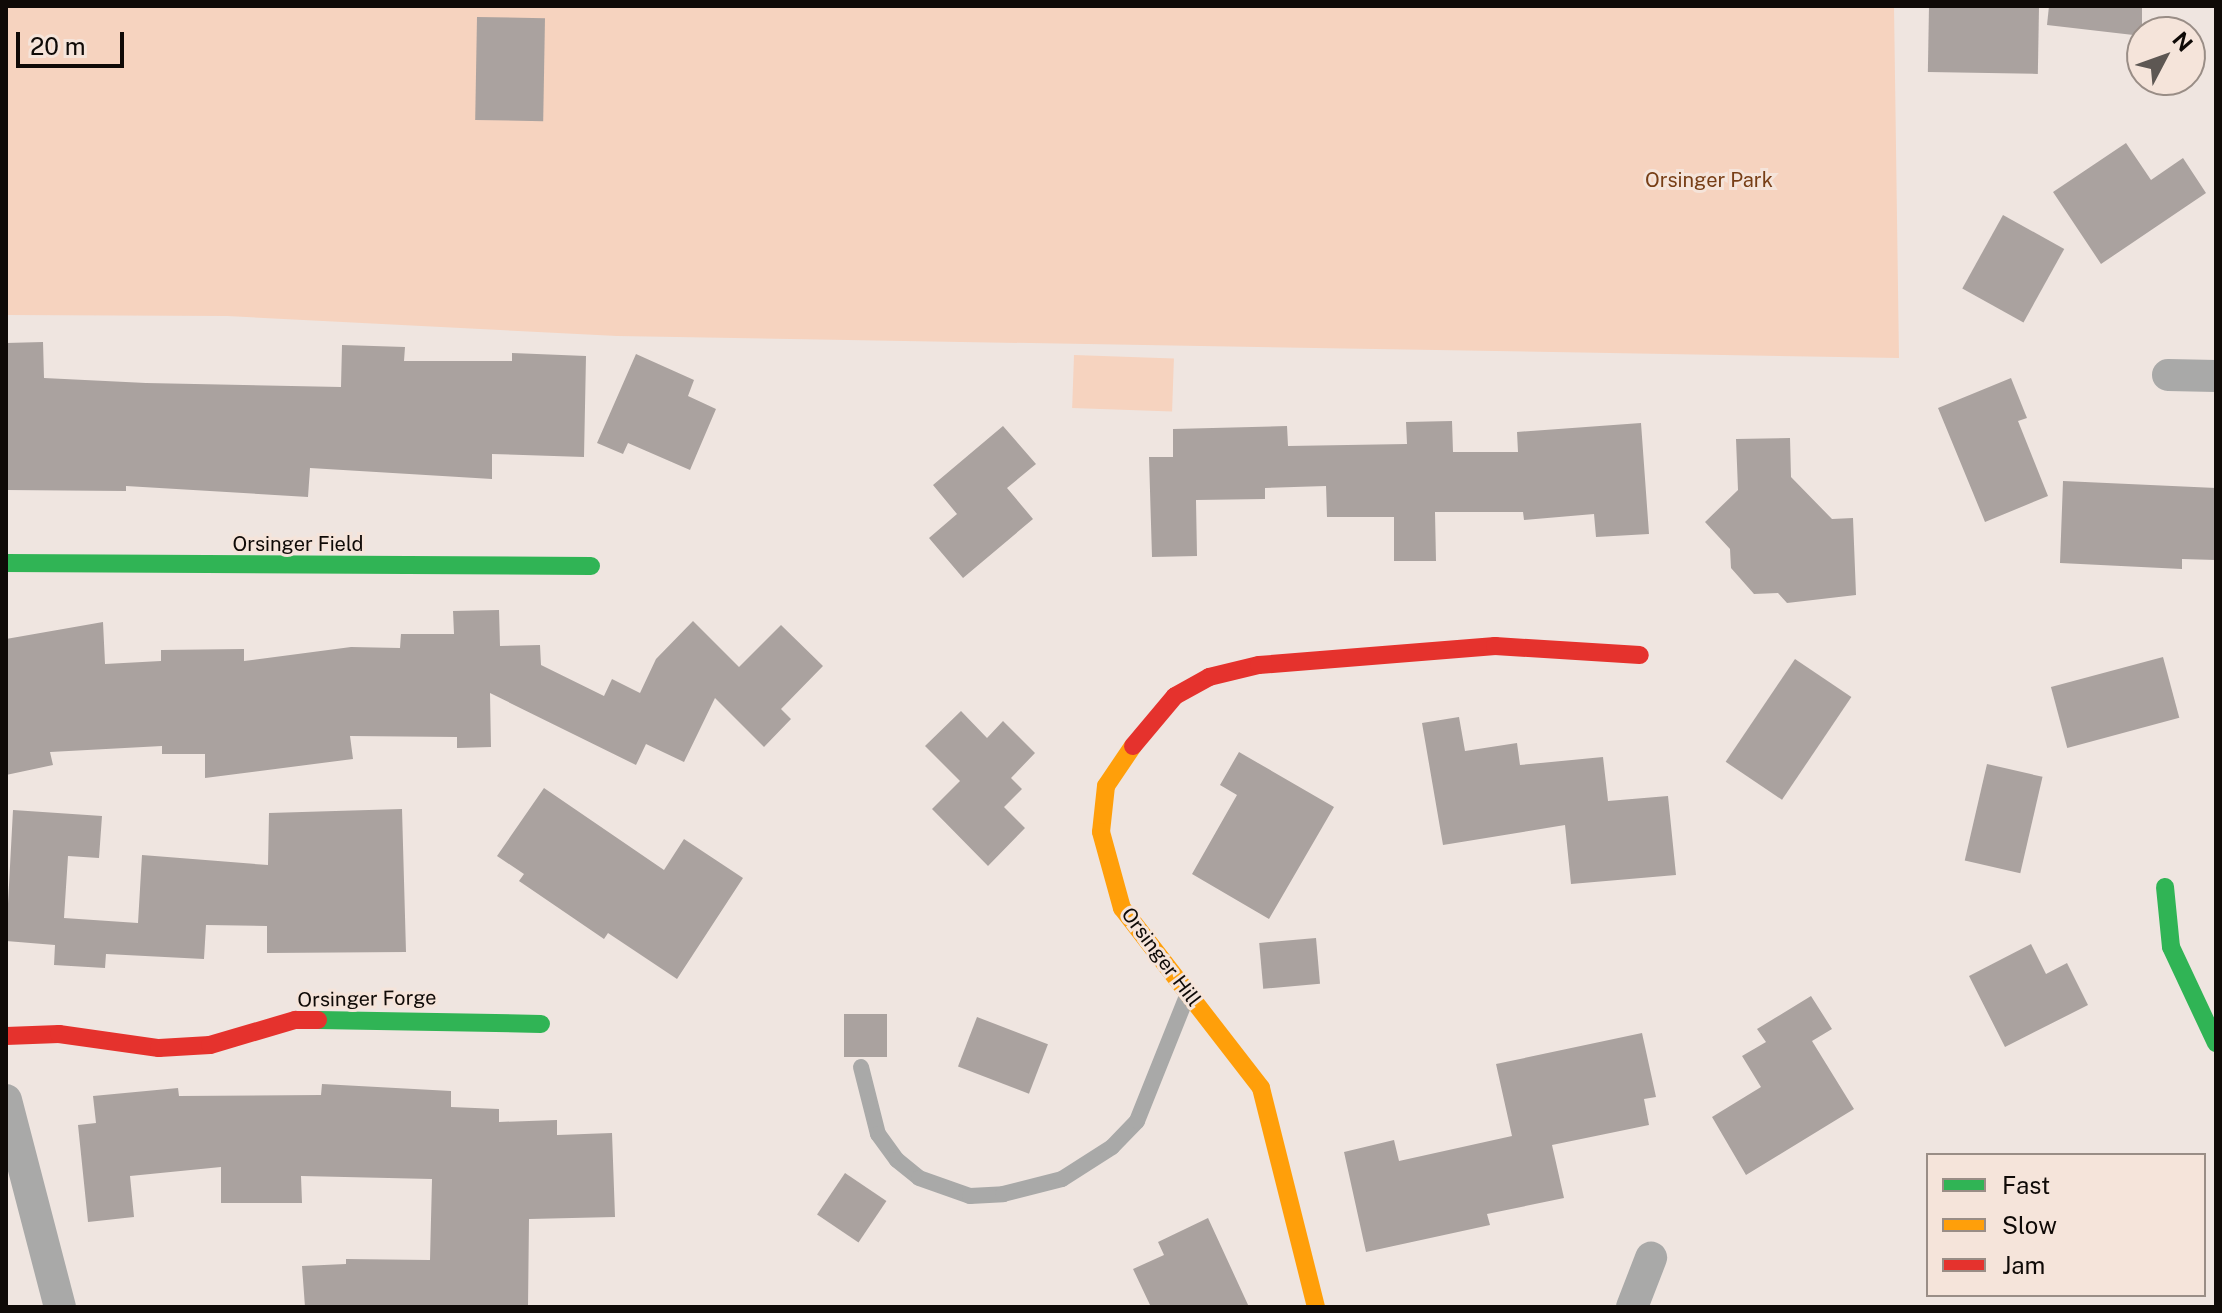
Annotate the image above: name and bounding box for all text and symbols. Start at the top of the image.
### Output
scale bar [20,16,128,66]
north arrow [2126,16,2206,96]
text: N [2167,27,2198,57]
text: 20 m [30,32,86,60]
park label: Orsinger Park [1645,168,1773,192]
street label: Orsinger Field [233,532,363,556]
street label: Orsinger Hill [1116,903,1206,1011]
street label: Orsinger Forge [297,986,437,1012]
legend [1926,1153,2206,1297]
text: Fast [2002,1171,2050,1199]
text: Slow [2002,1211,2057,1239]
text: Jam [2002,1251,2045,1279]

